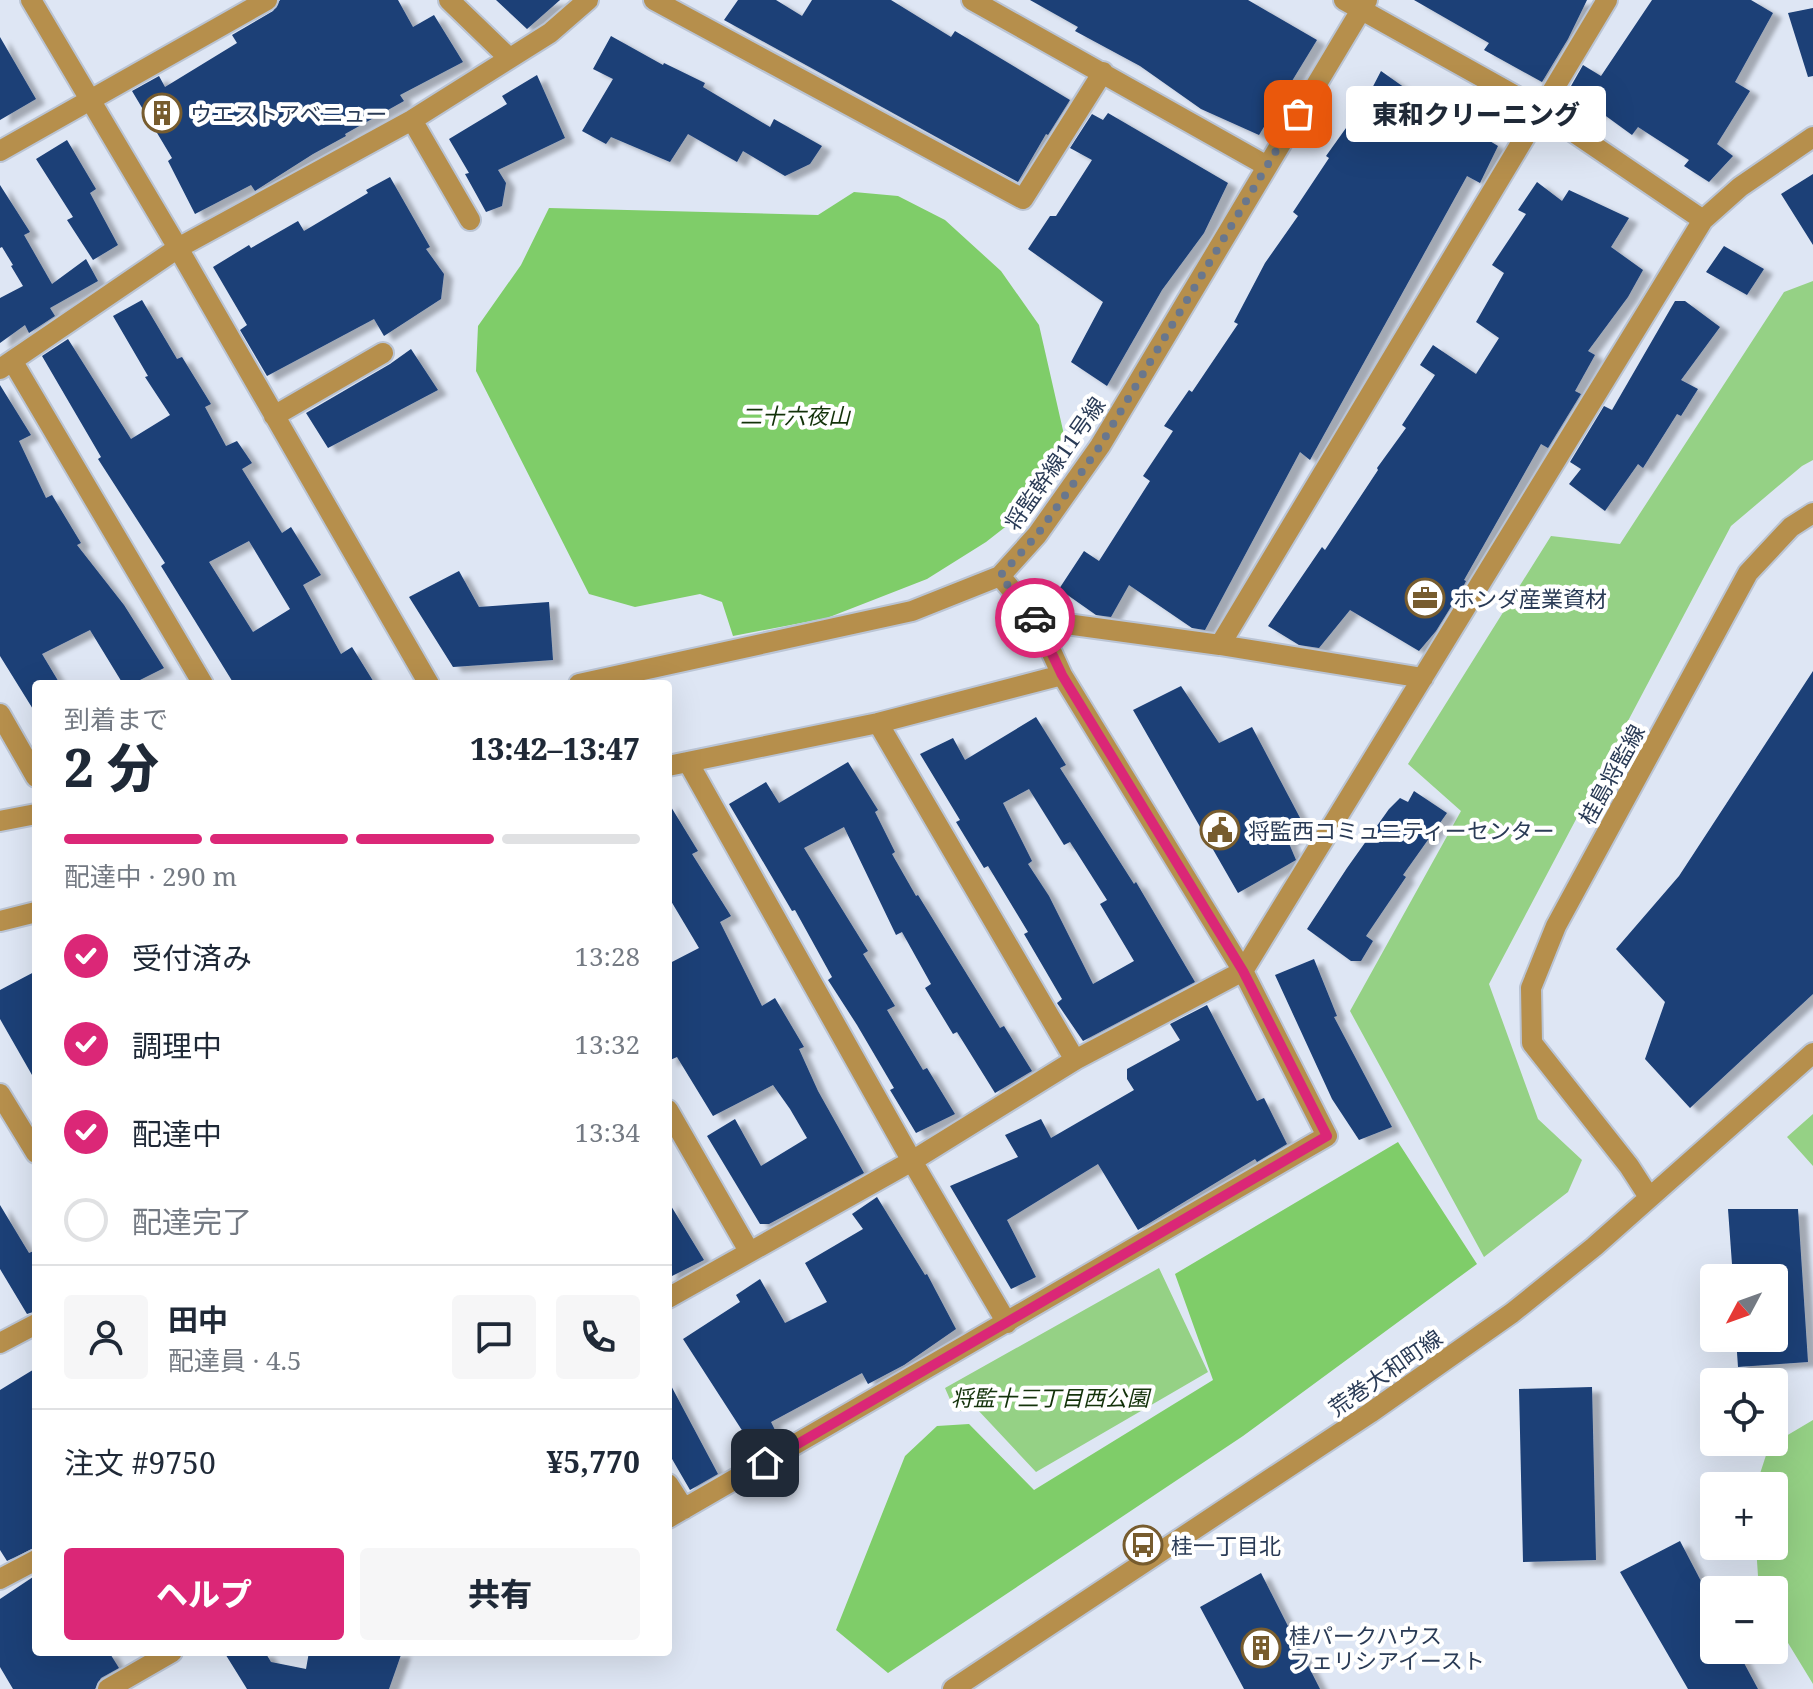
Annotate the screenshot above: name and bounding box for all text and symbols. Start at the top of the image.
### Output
pin [1264,80,1332,148]
callout: 東和クリーニング [1346,86,1606,142]
building icon: ウエストアベニュー [141,92,183,134]
icon: bag [1276,92,1320,136]
text: 東和クリーニング [1372,96,1580,132]
place label: ウエストアベニュー [190,98,388,128]
street label: 将監幹線11号線 [997,390,1111,536]
park label: 二十六夜山 [740,400,852,430]
office icon: ホンダ産業資材 [1404,577,1446,619]
courier [995,578,1075,658]
place label: ホンダ産業資材 [1453,583,1607,613]
icon: car [1013,596,1057,640]
text: 到着まで [64,701,168,737]
street label: 桂島将監線 [1571,719,1651,829]
text: 13:42–13:47 [470,728,640,769]
text: 2 分 [64,731,159,802]
public building icon: 将監西コミュニティーセンター [1199,809,1241,851]
place label: 将監西コミュニティーセンター [1248,815,1555,845]
text: 配達中 · 290 m [64,858,237,894]
icon: check [64,934,108,978]
text: 受付済み [132,937,252,978]
text: 13:28 [574,938,640,974]
icon: check [64,1022,108,1066]
text: 調理中 [132,1025,222,1066]
text: 13:32 [574,1026,640,1062]
icon: check [64,1110,108,1154]
text: 配達中 [132,1113,222,1154]
text: 13:34 [574,1114,640,1150]
text: 配達完了 [132,1201,252,1242]
north arrow [1700,1264,1788,1352]
map controls [1700,1264,1788,1664]
button: person [64,1295,148,1379]
button: chat [452,1295,536,1379]
button: phone [556,1295,640,1379]
text: 田中 [168,1299,228,1340]
street label: 荒巻大和町線 [1322,1322,1448,1422]
text: 配達員 · 4.5 [168,1342,302,1378]
button: locate [1700,1368,1788,1456]
park label: 将監十三丁目西公園 [951,1382,1152,1412]
pin [731,1429,799,1497]
text: ¥5,770 [546,1441,640,1482]
icon: home [743,1441,787,1485]
text: 注文 #9750 [64,1442,216,1483]
button: + [1700,1472,1788,1560]
bus stop icon: 桂一丁目北 [1122,1524,1164,1566]
place label: 桂一丁目北 [1171,1530,1281,1560]
button: ヘルプ [64,1548,344,1640]
button: 共有 [360,1548,640,1640]
button: − [1700,1576,1788,1664]
place label: 桂パークハウス フェリシアイースト [1289,1620,1485,1675]
building icon: 桂パークハウス フェリシアイースト [1240,1627,1282,1669]

